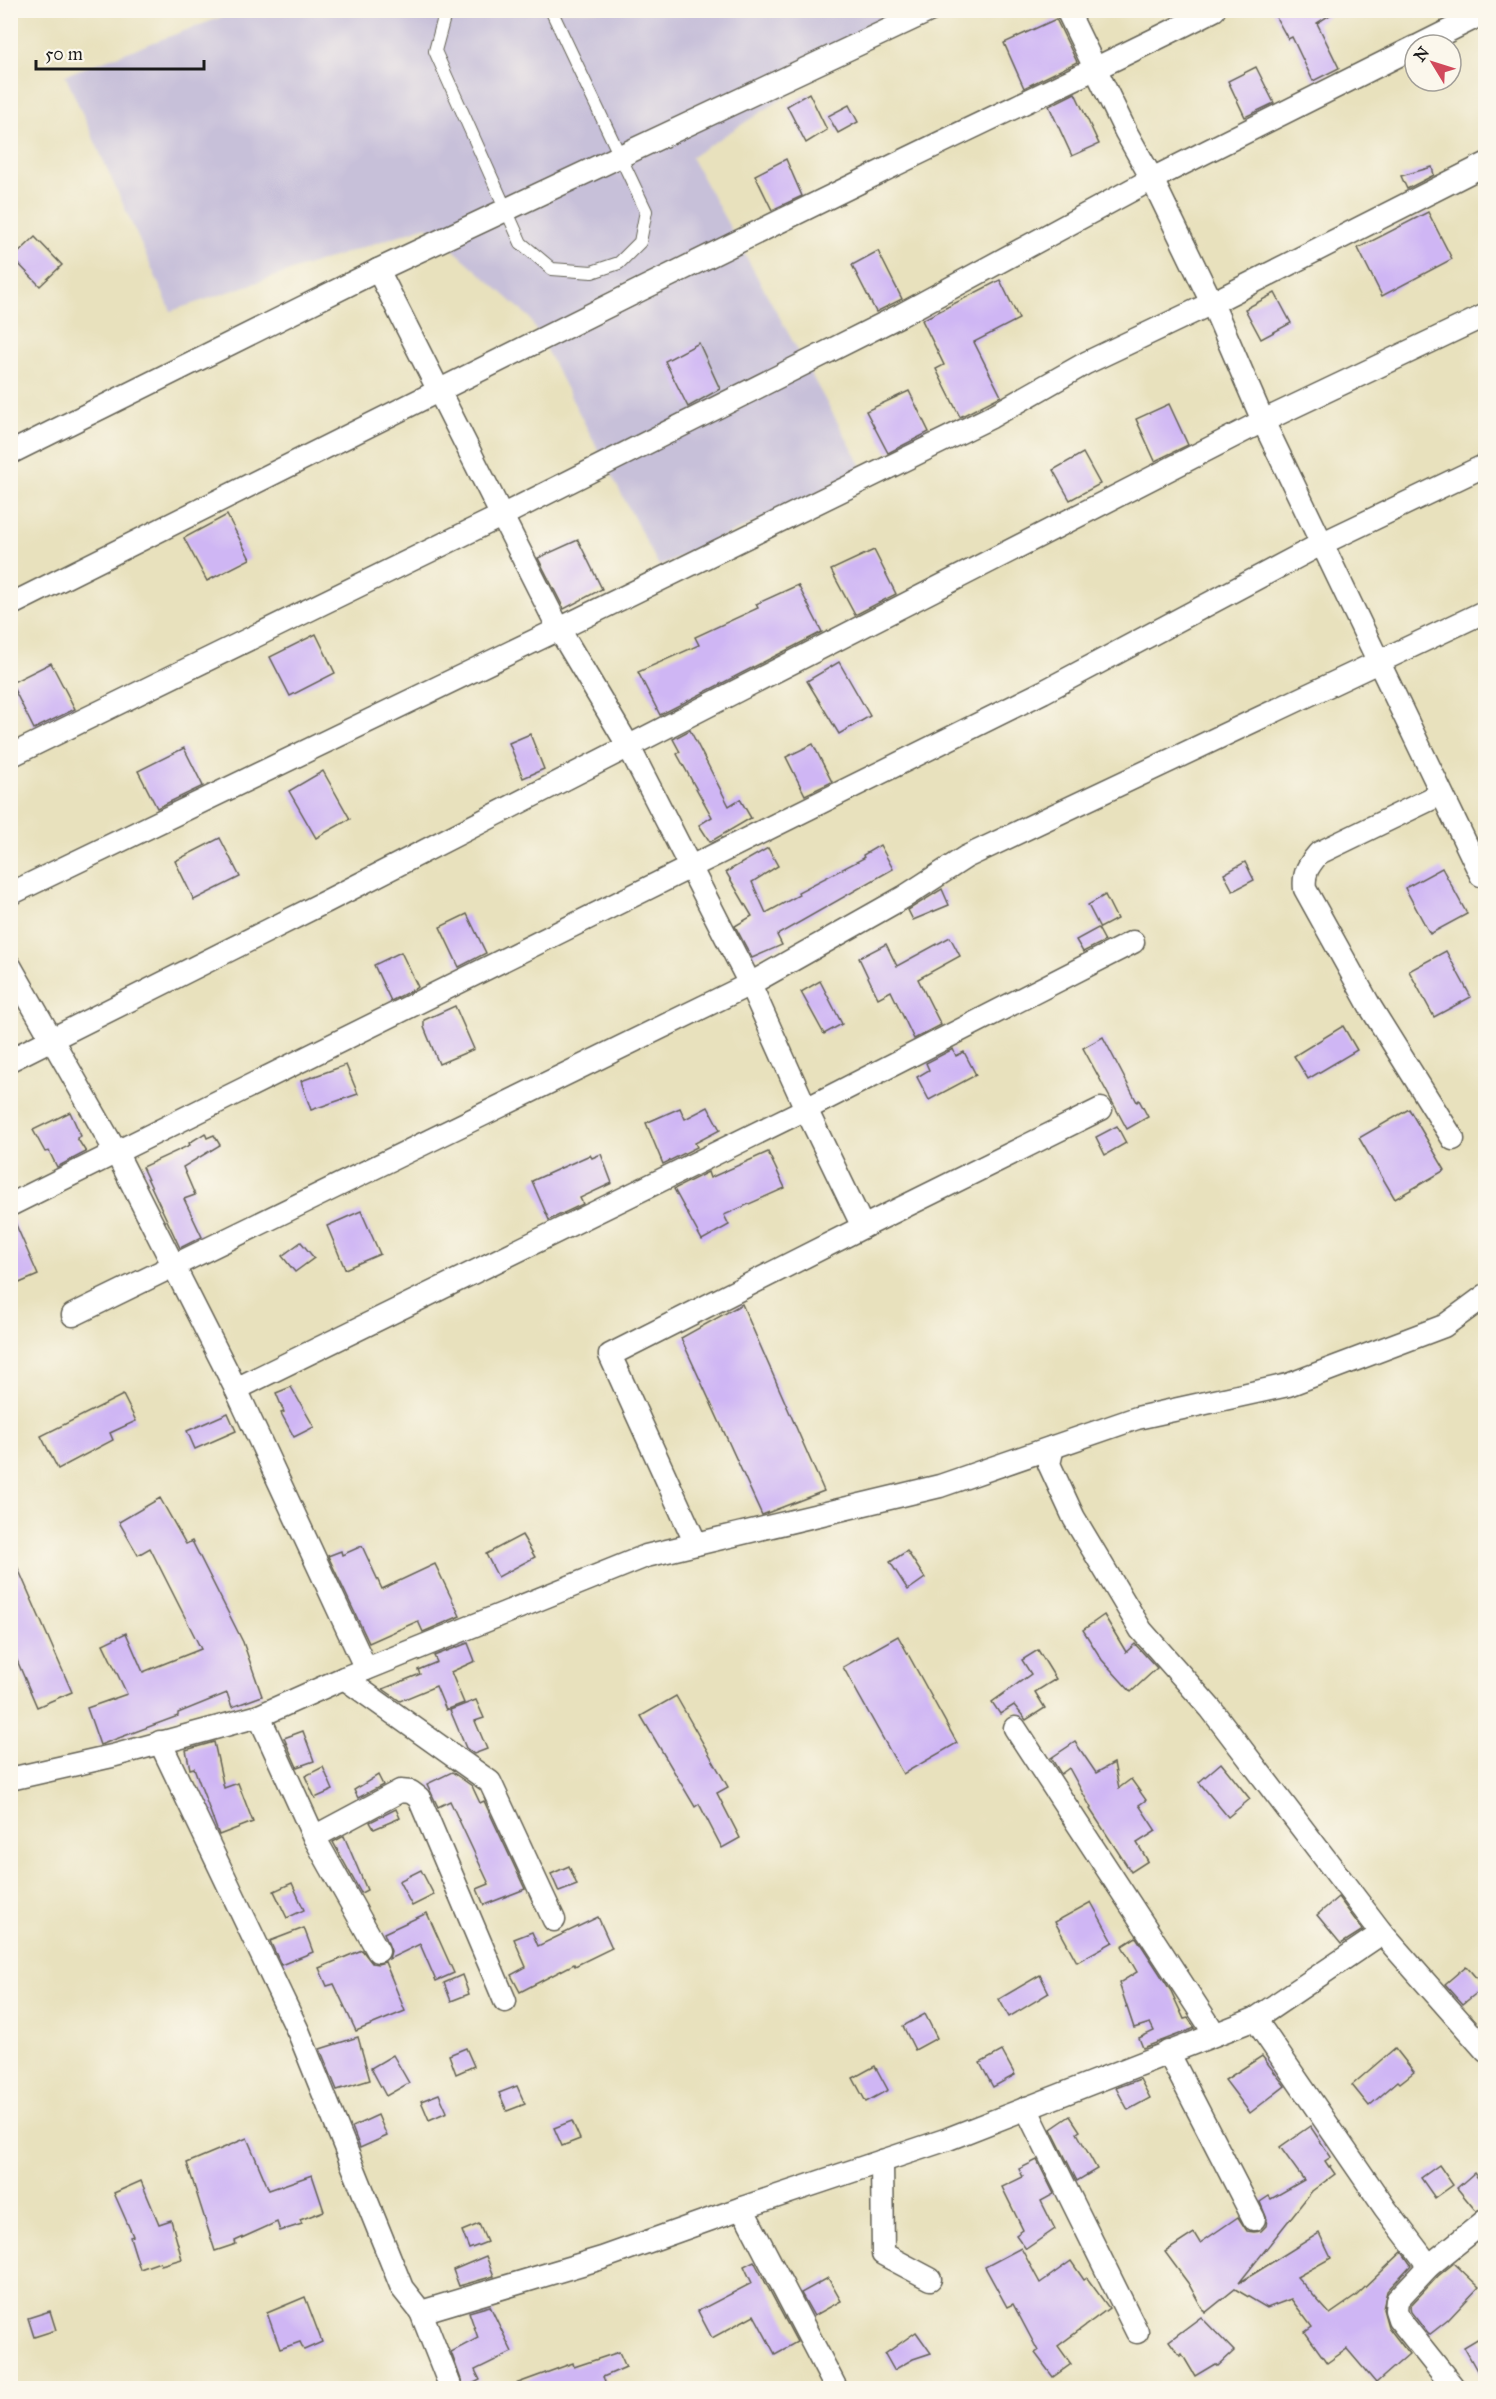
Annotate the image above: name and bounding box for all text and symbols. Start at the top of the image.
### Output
scale bar [36,33,204,71]
north arrow [1403,33,1463,93]
text: 50 m [45,43,83,65]
text: N [1410,43,1433,65]

